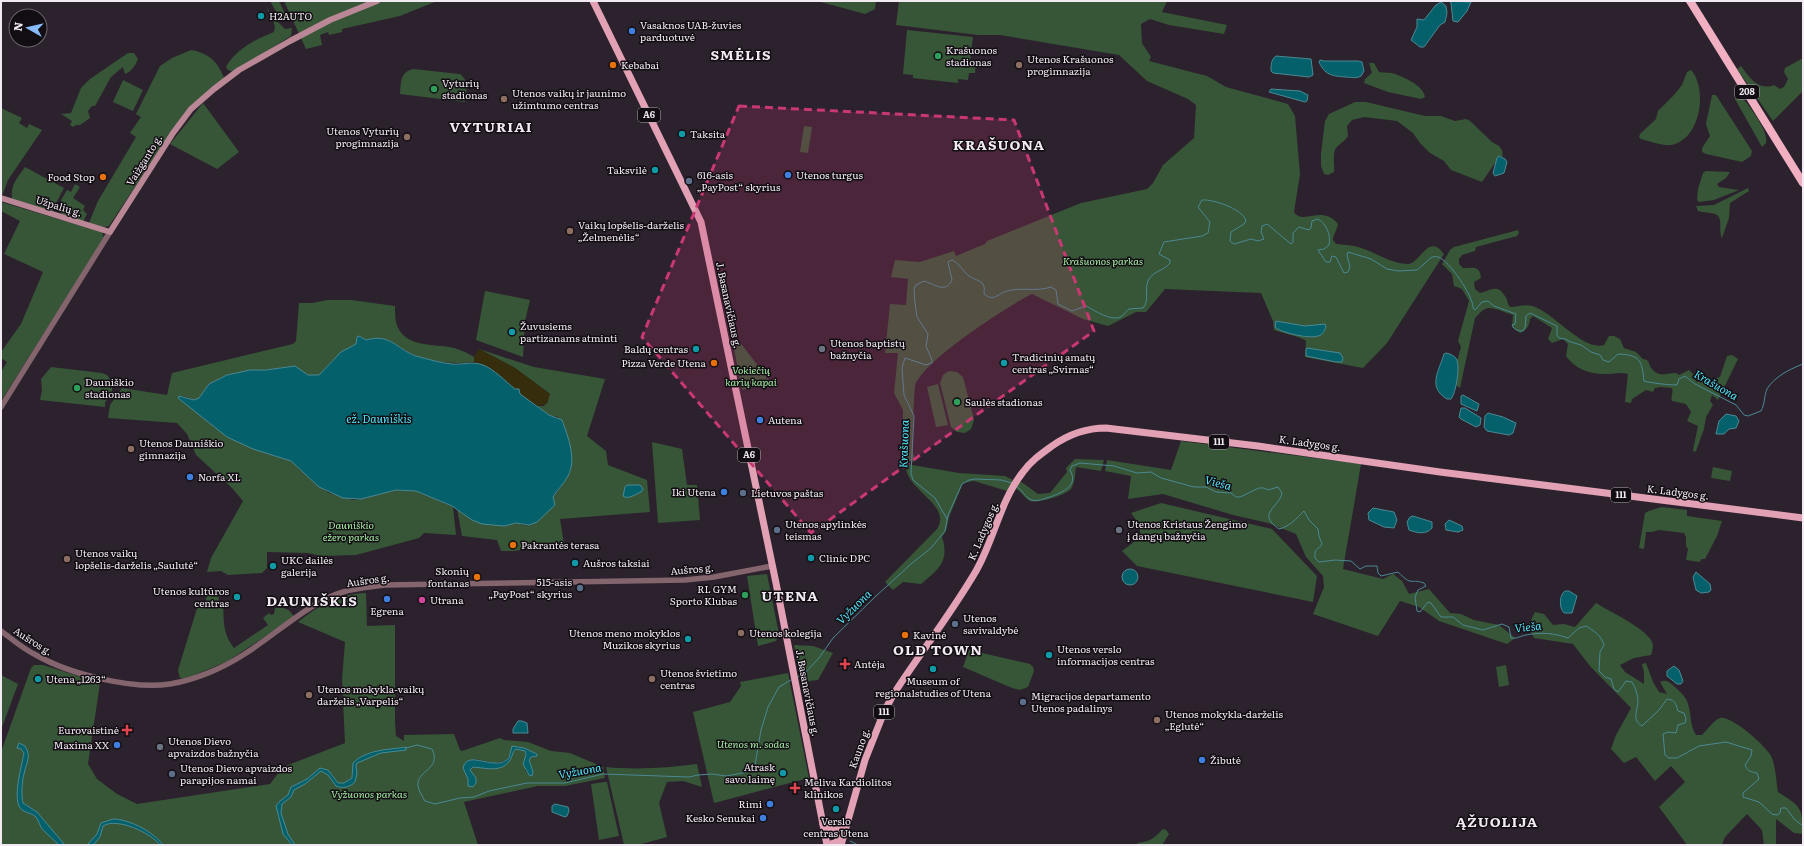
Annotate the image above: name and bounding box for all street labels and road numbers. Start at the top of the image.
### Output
road number: 208 [1735,85,1759,99]
road number: A6 [638,108,660,122]
street label: Vaižganto g. [122,131,165,188]
street label: Užpalių g. [34,191,84,220]
street label: J. Basanavičiaus g. [713,260,746,350]
street label: K. Ladygos g. [1278,431,1342,454]
road number: 111 [1209,435,1229,449]
road number: A6 [738,448,760,462]
street label: K. Ladygos g. [1646,480,1710,503]
road number: 111 [1611,488,1631,502]
street label: K. Ladygos g. [963,499,1002,562]
street label: Aušros g. [670,559,714,578]
street label: Aušros g. [345,569,391,590]
street label: Aušros g. [11,623,56,658]
street label: J. Basanavičiaus g. [793,648,824,738]
road number: 111 [874,705,894,719]
street label: Kauno g. [844,725,873,770]

